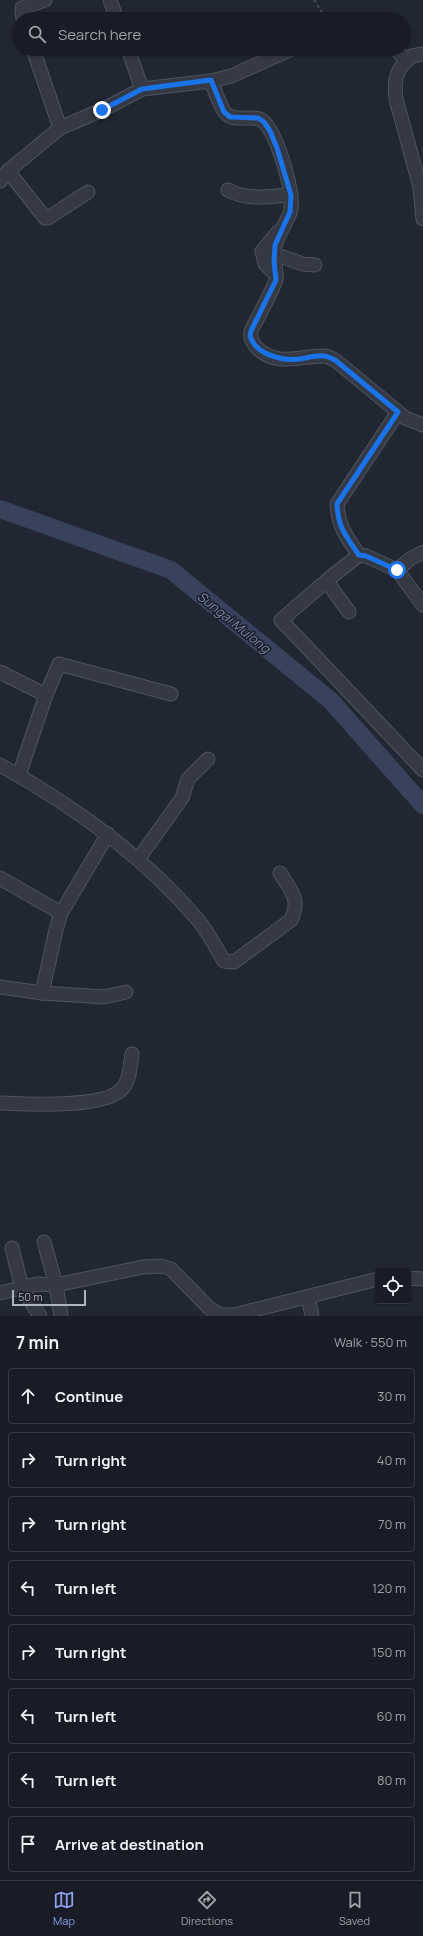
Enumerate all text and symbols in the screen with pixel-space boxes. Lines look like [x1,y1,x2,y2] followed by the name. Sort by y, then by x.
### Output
[12,12,411,56] search box
[26,23,48,45] icon: search
[58,24,141,45] text: Search here
[93,101,111,119] route end
[388,561,406,579] route start
[194,587,275,658] water label: Sungai Mulong
[375,1268,411,1304] map controls
[375,1268,411,1304] button: locate
[12,1288,86,1307] scale bar
[18,1289,43,1304] text: 50 m
[16,1331,59,1354] text: 7 min
[334,1333,407,1351] text: Walk · 550 m
[17,1385,39,1407] icon: ahead
[55,1386,123,1407] text: Continue
[377,1387,406,1405] text: 30 m
[17,1449,39,1471] icon: right
[55,1450,126,1471] text: Turn right
[377,1451,406,1469] text: 40 m
[17,1513,39,1535] icon: right
[55,1514,126,1535] text: Turn right
[378,1515,406,1533] text: 70 m
[17,1577,39,1599] icon: left
[55,1578,117,1599] text: Turn left
[372,1579,406,1597] text: 120 m
[17,1641,39,1663] icon: right
[55,1642,126,1663] text: Turn right
[372,1643,406,1661] text: 150 m
[17,1705,39,1727] icon: left
[55,1706,117,1727] text: Turn left
[376,1707,406,1725] text: 60 m
[17,1769,39,1791] icon: left
[55,1770,117,1791] text: Turn left
[377,1771,406,1789] text: 80 m
[17,1833,39,1855] icon: arrive
[55,1834,204,1855] text: Arrive at destination
[53,1889,75,1928] tab: Map
[181,1889,233,1928] tab: Directions
[339,1889,370,1928] tab: Saved

